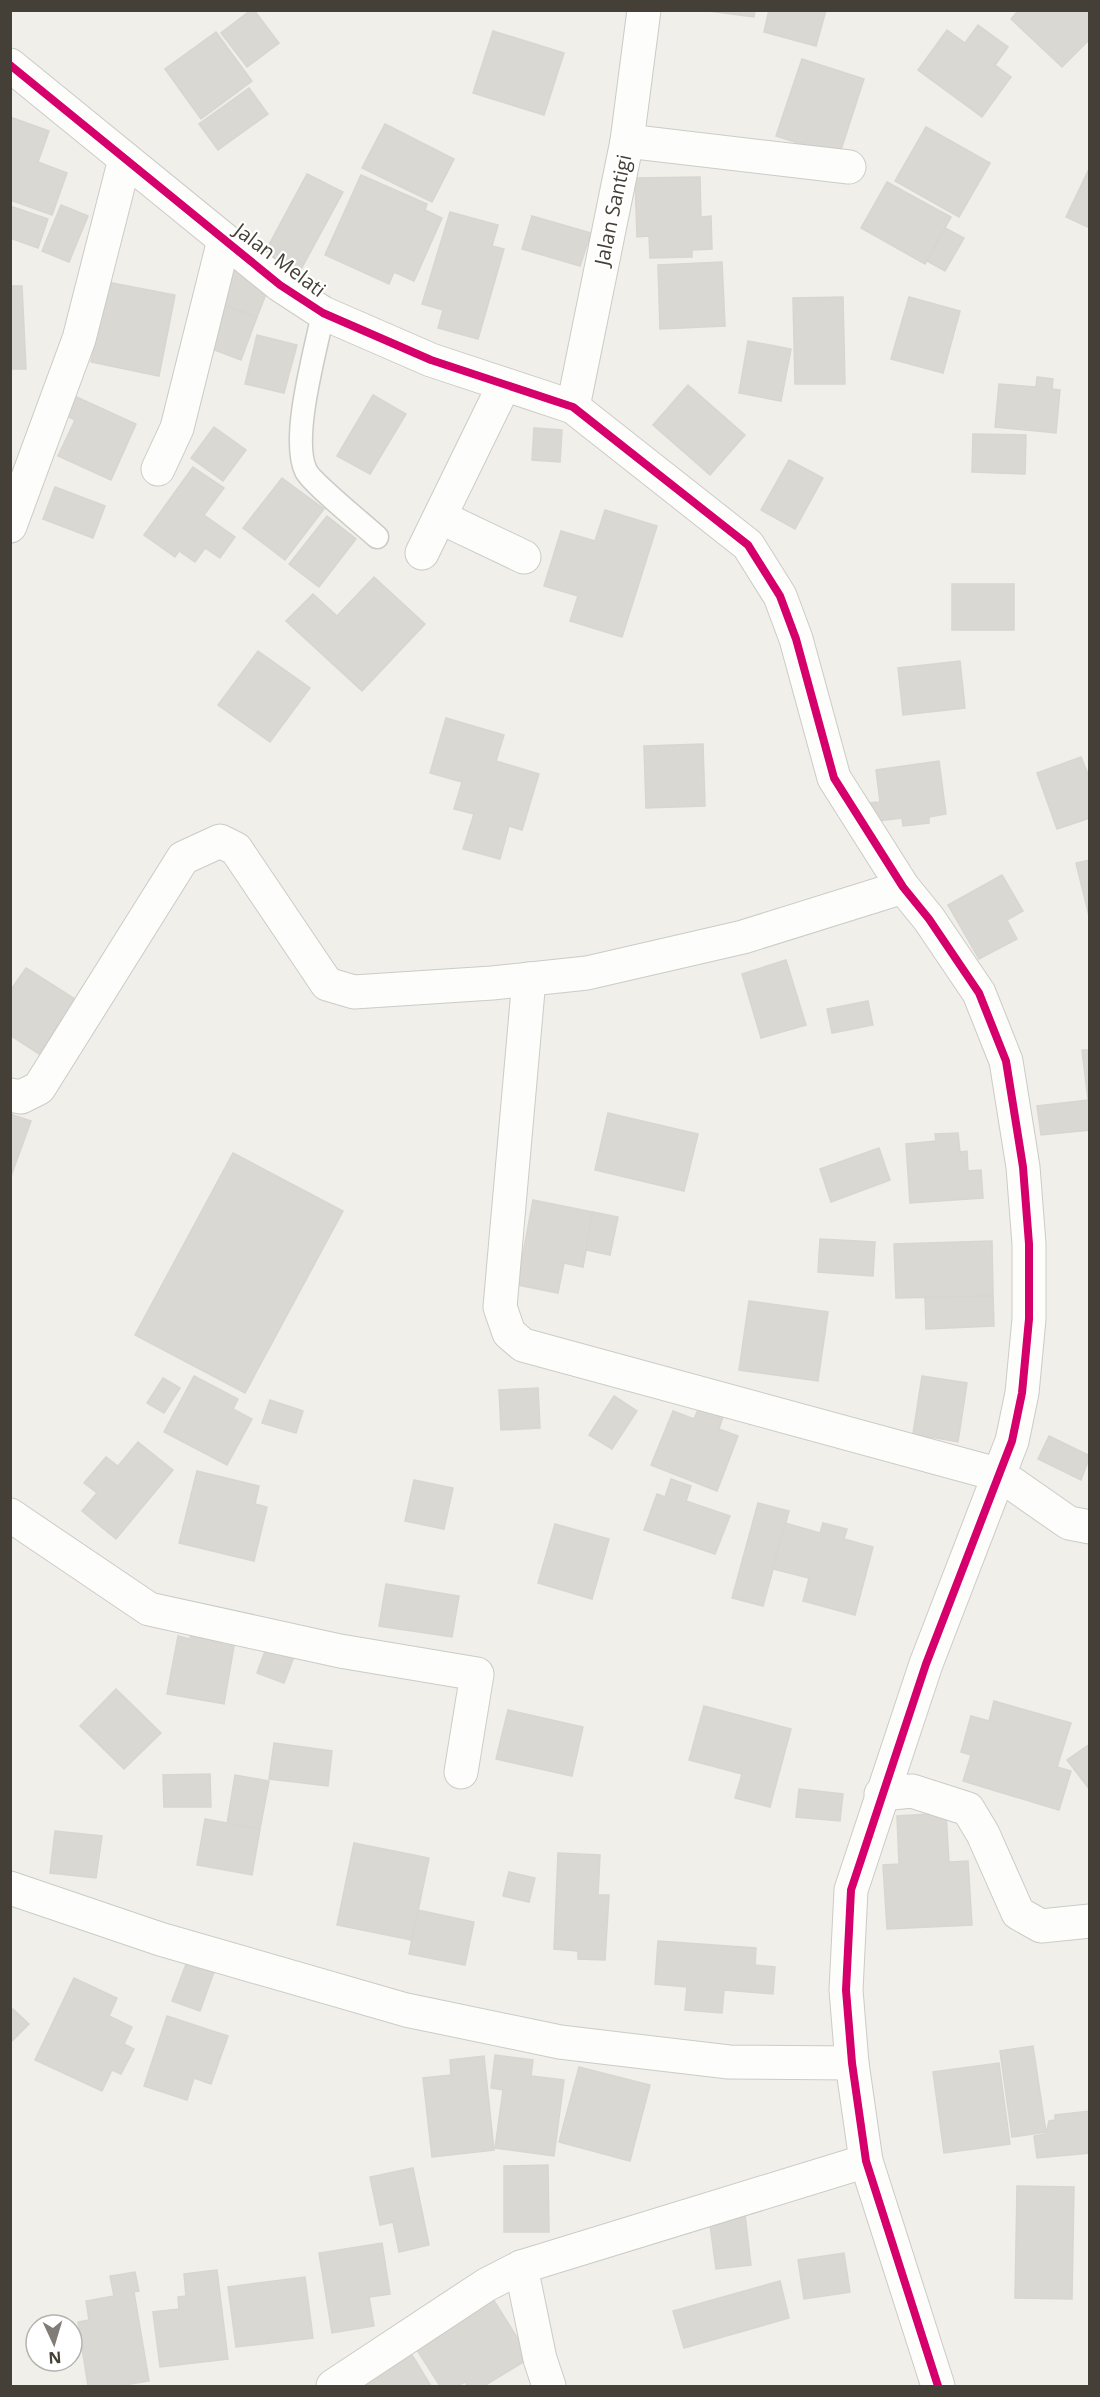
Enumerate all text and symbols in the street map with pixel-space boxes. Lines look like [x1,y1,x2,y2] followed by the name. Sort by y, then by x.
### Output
[587,152,637,270] street label: Jalan Santigi
[228,215,331,303] street label: Jalan Melati
[24,2313,84,2373] north arrow
[48,2347,62,2369] text: N

